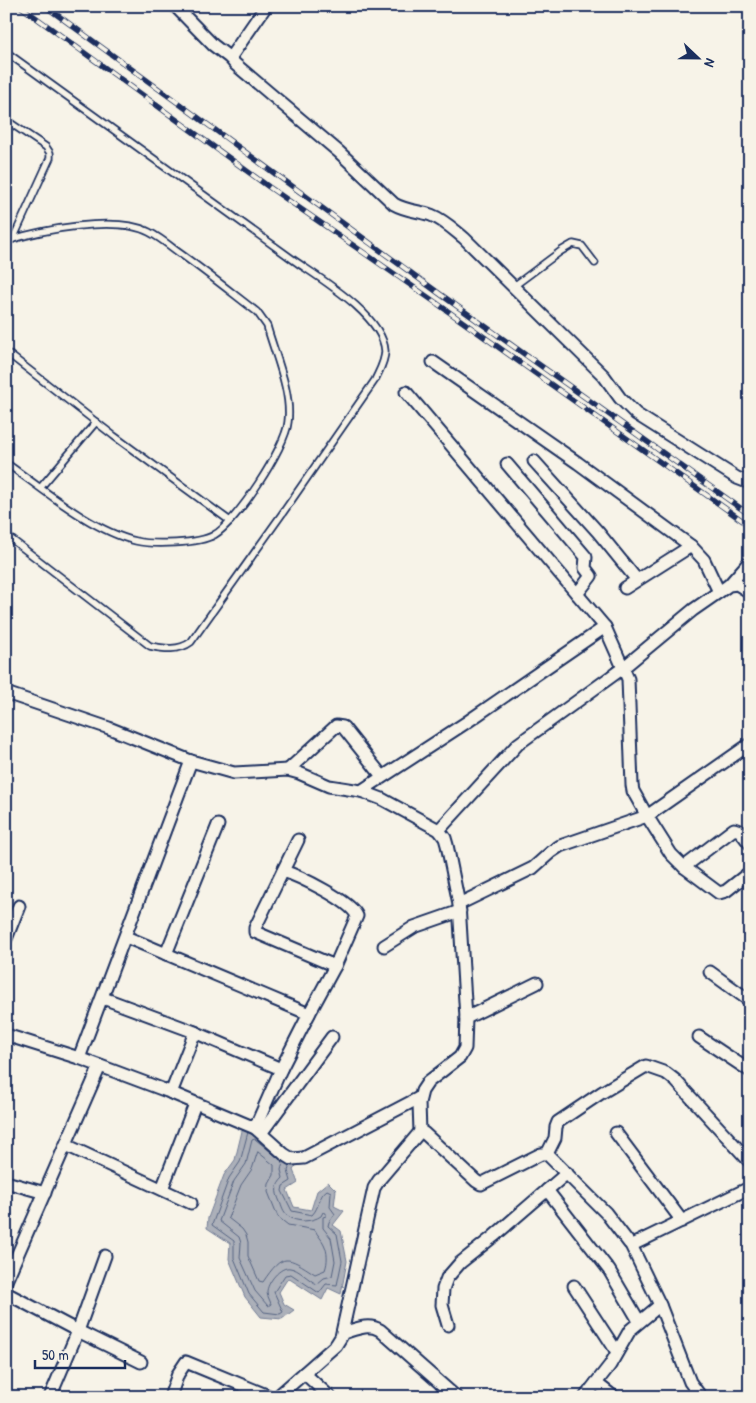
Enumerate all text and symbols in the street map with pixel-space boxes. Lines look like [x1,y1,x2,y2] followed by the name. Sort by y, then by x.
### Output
[674,32,724,82] north arrow
[700,56,721,71] text: N
[35,1338,125,1370] scale bar
[42,1344,69,1365] text: 50 m

